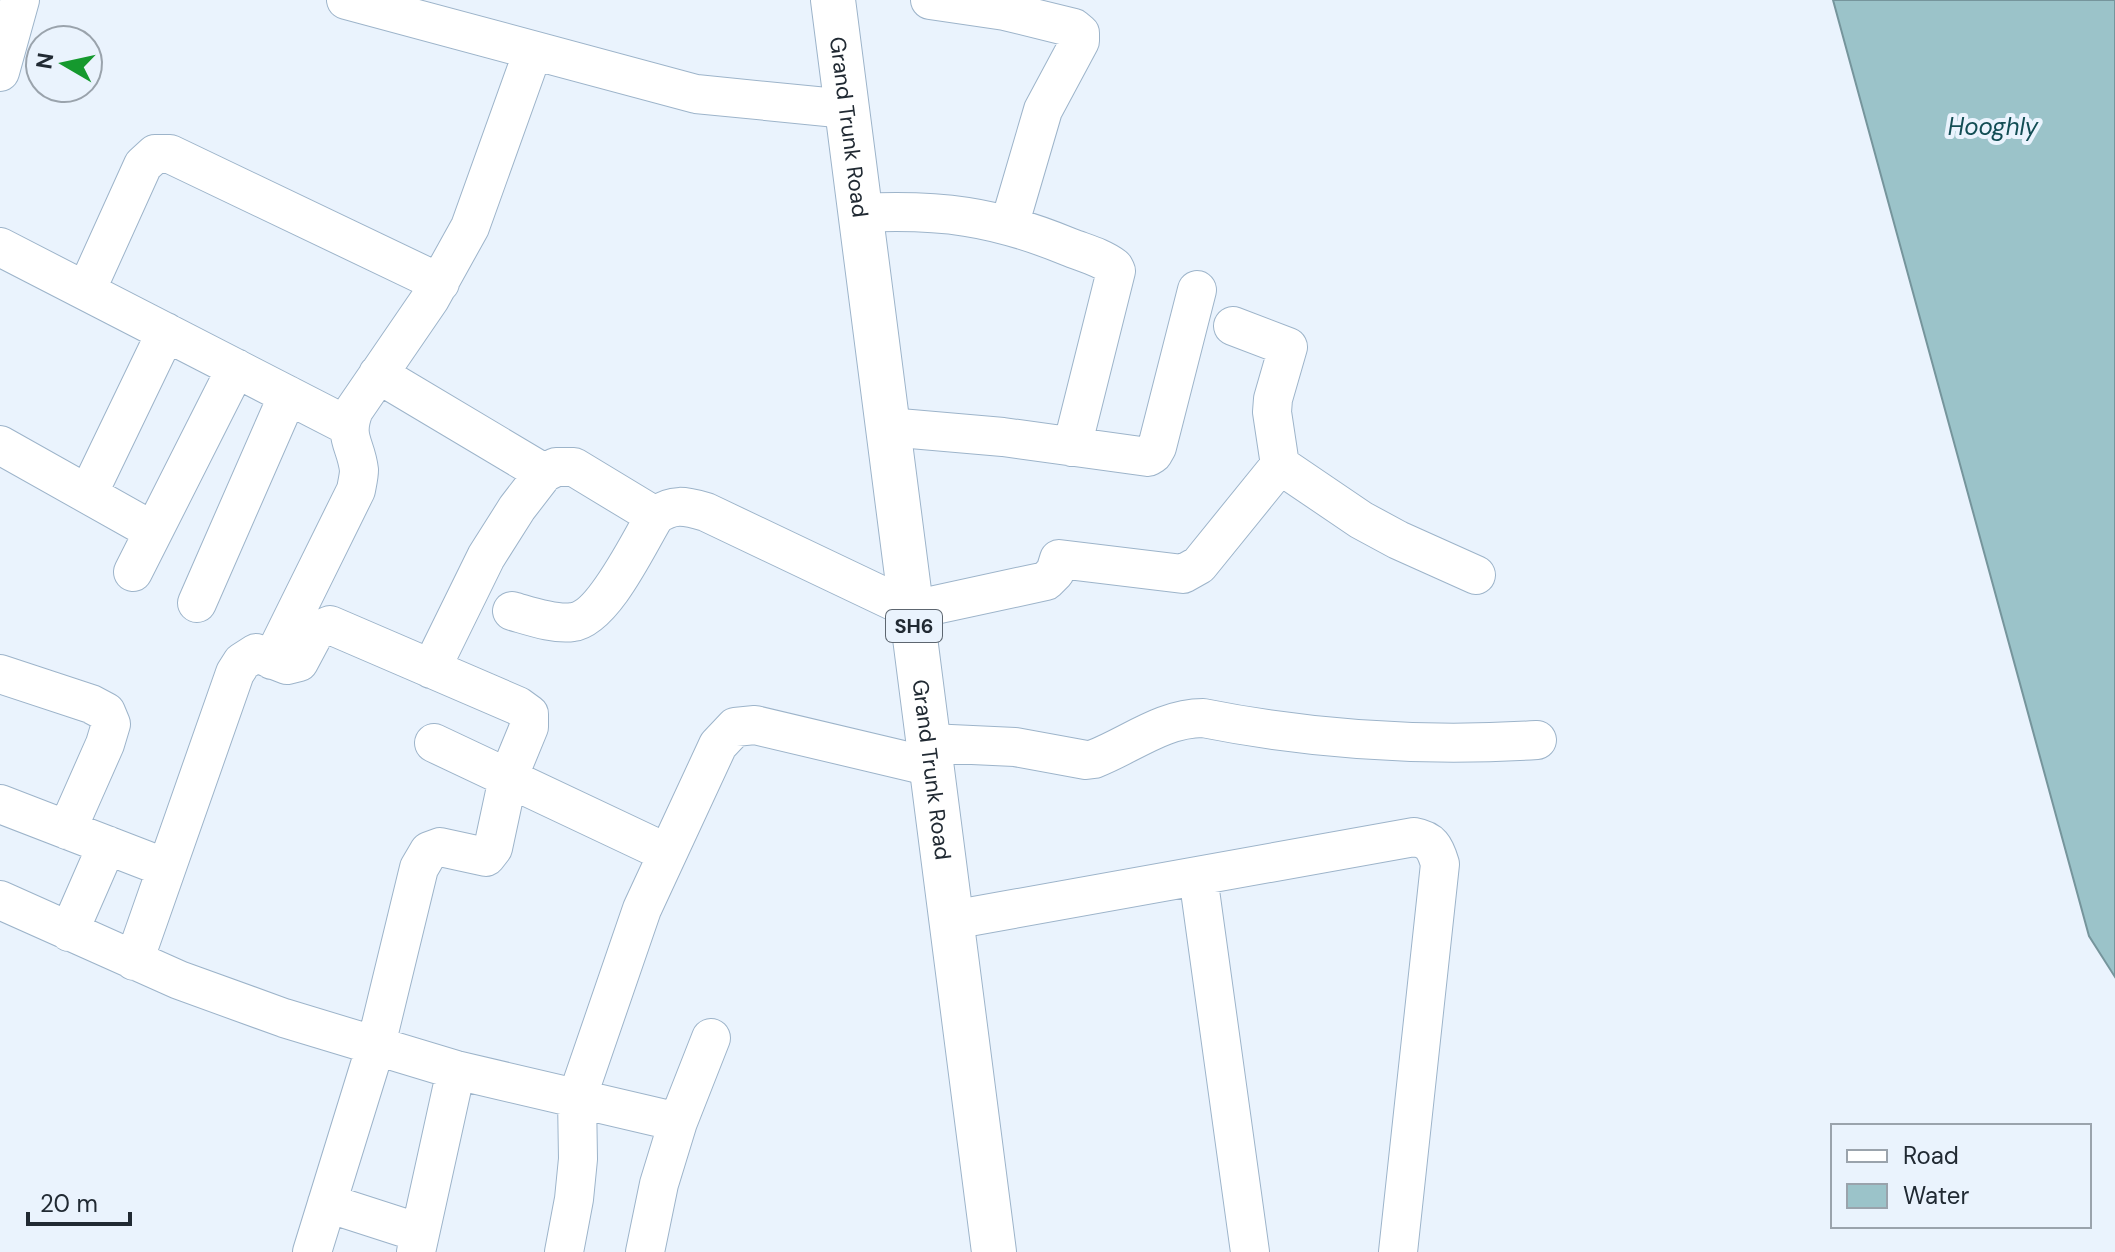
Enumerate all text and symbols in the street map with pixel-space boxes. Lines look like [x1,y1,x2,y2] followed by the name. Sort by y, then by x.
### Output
[24,24,104,104] north arrow
[823,35,875,219] street label: Grand Trunk Road
[29,51,60,71] text: N
[1948,111,2039,142] water label: Hooghly
[886,610,942,642] road number: SH6
[906,678,958,862] street label: Grand Trunk Road
[1831,1124,2091,1228] legend
[1903,1140,1959,1171] text: Road
[28,1176,130,1226] scale bar
[1903,1180,1969,1211] text: Water
[40,1188,98,1219] text: 20 m

